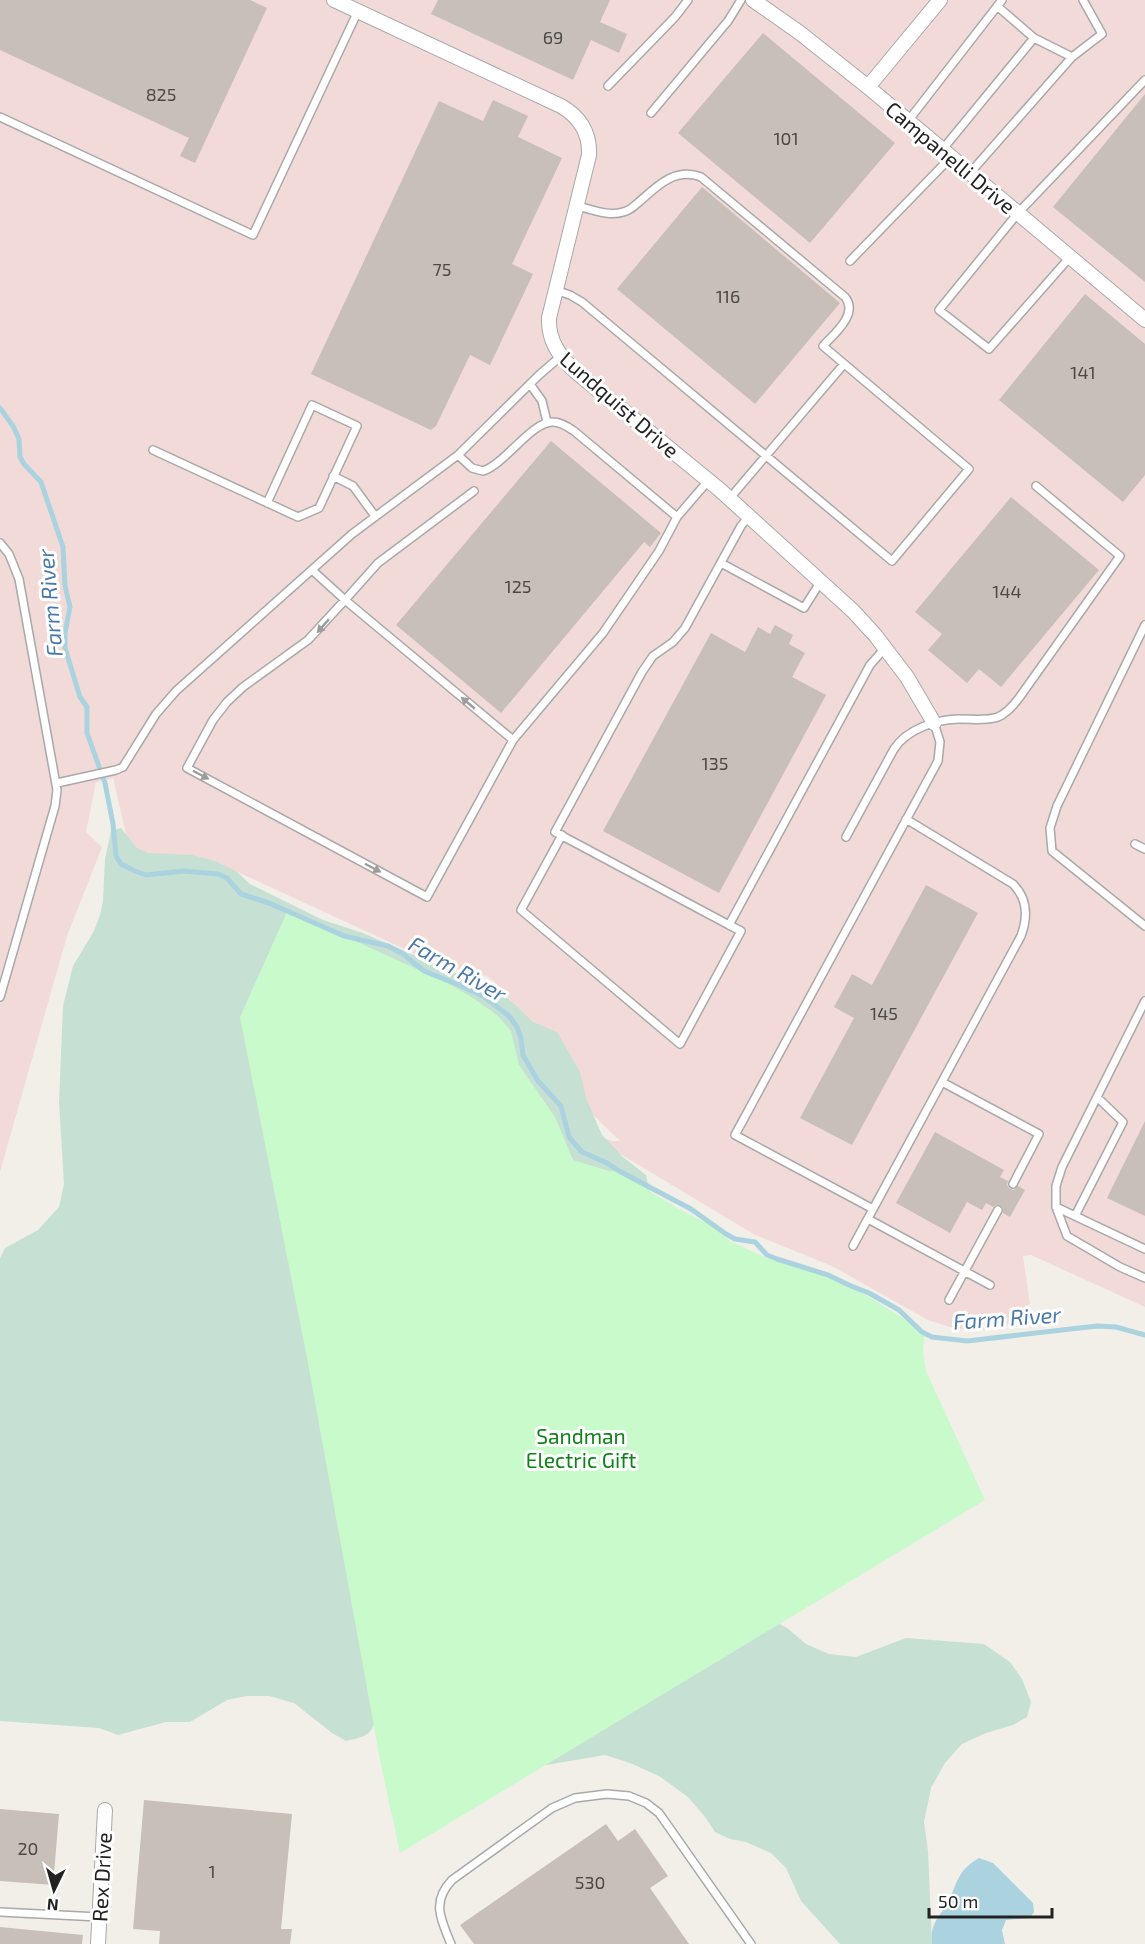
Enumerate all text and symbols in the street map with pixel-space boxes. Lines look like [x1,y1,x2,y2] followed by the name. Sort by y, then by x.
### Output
[543,26,563,48] house number: 69
[146,83,176,105] house number: 825
[881,96,1021,218] street label: Campanelli Drive
[773,127,799,149] house number: 101
[433,258,451,280] house number: 75
[716,285,740,307] house number: 116
[555,346,685,462] street label: Lundquist Drive
[1070,361,1096,383] house number: 141
[31,547,67,658] water label: Farm River
[505,575,531,597] house number: 125
[992,580,1022,602] house number: 144
[317,618,330,633] one-way arrow
[461,697,476,710] one-way arrow
[702,752,728,774] house number: 135
[193,770,210,780] one-way arrow
[365,863,382,873] one-way arrow
[405,930,512,1007] water label: Farm River
[870,1002,898,1024] house number: 145
[952,1300,1063,1334] water label: Farm River
[526,1423,636,1472] park label: Sandman Electric Gift
[86,1832,116,1922] street label: Rex Drive
[18,1837,38,1859] house number: 20
[24,1860,84,1920] north arrow
[208,1860,216,1882] house number: 1
[575,1871,605,1893] house number: 530
[929,1881,1052,1919] scale bar
[938,1890,978,1912] text: 50 m
[46,1895,59,1915] text: N

